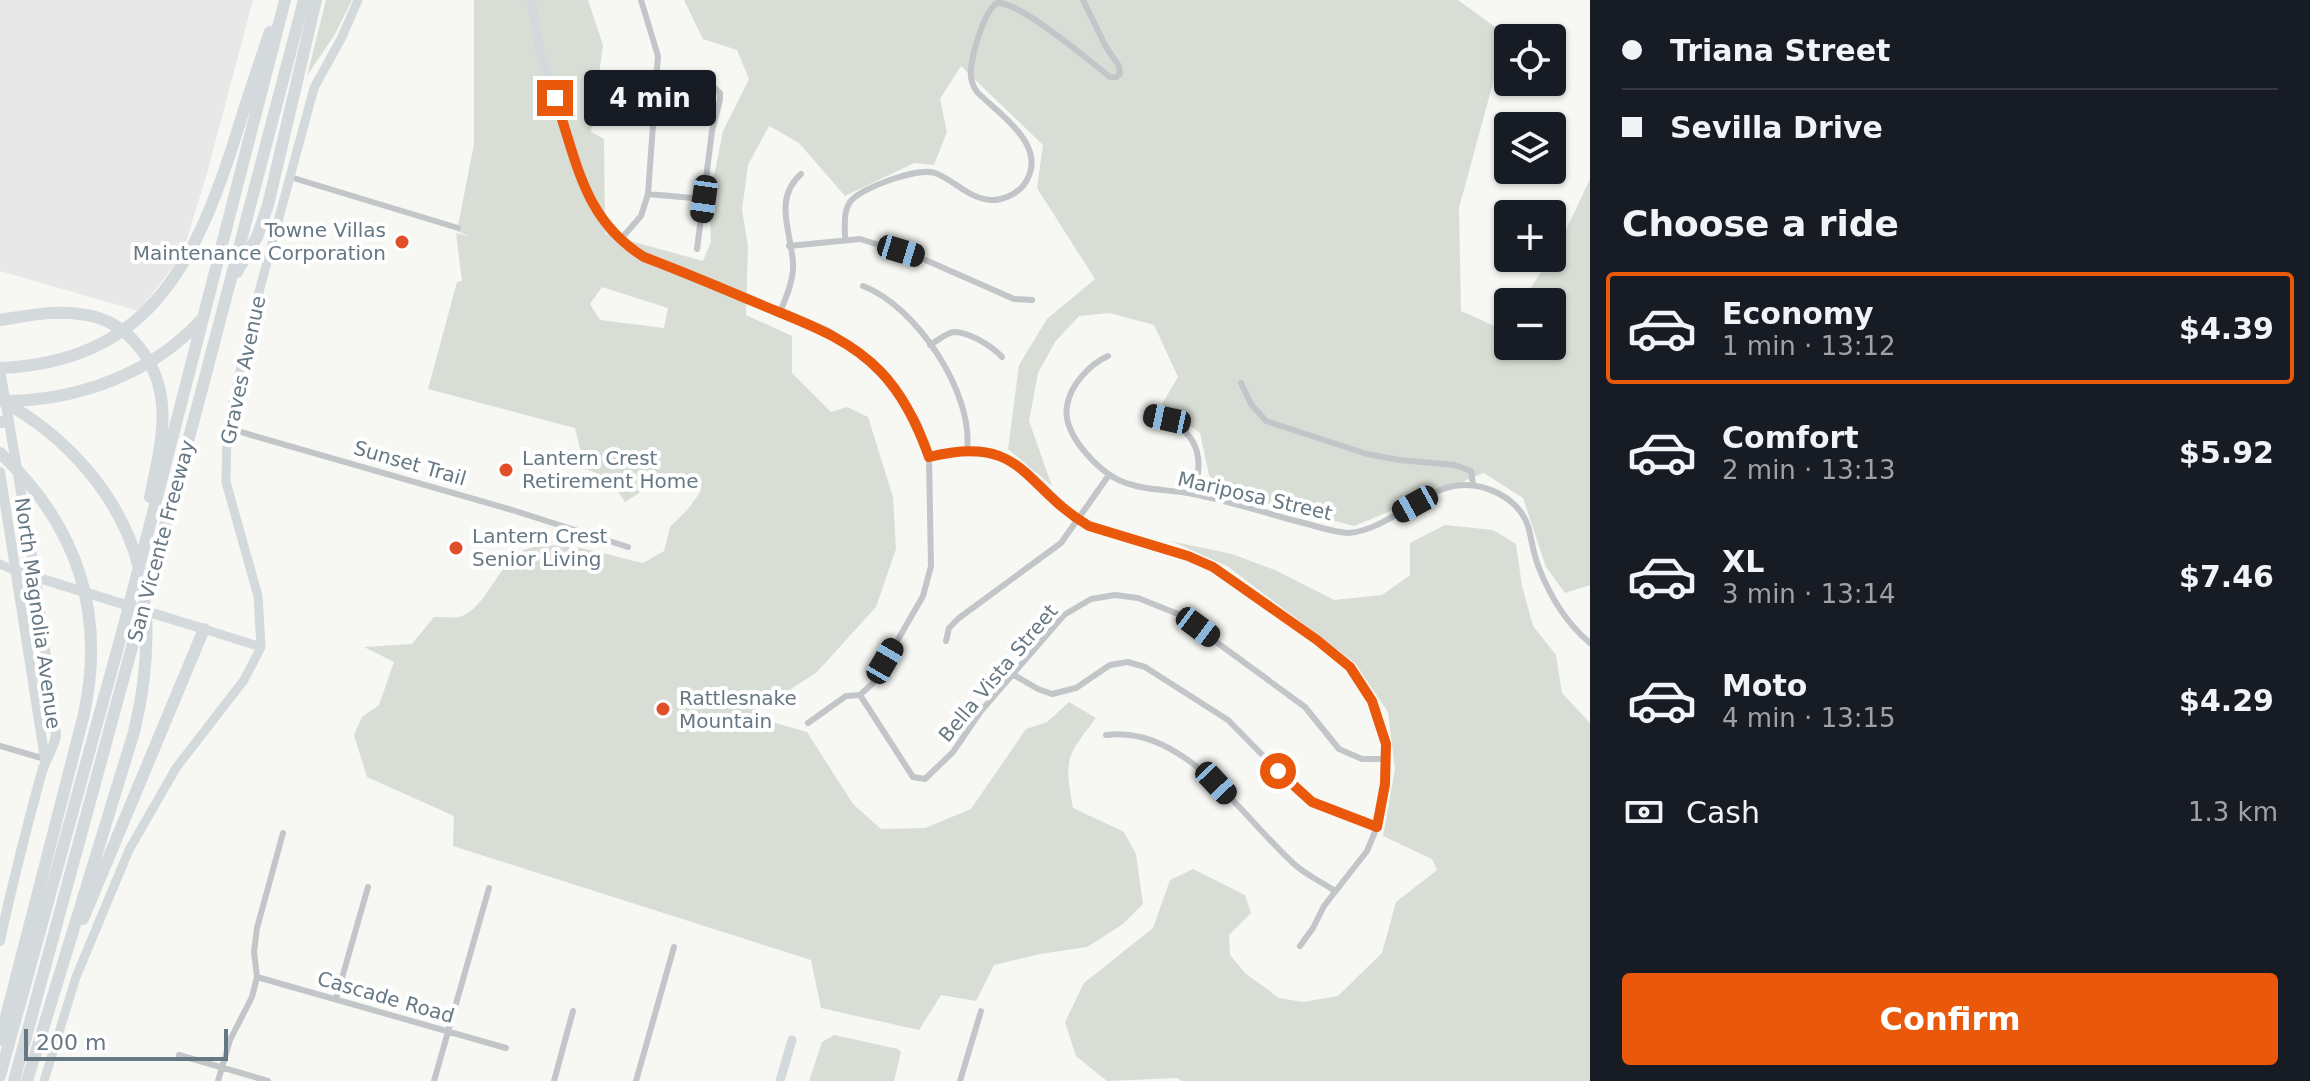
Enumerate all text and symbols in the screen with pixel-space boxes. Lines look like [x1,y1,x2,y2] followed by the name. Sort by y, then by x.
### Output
[1494,24,1566,360] map controls
[1494,24,1566,96] button: locate
[1670,33,1890,68] text: Triana Street
[583,70,715,126] callout: 4 min
[537,80,573,116] route end
[609,83,691,113] text: 4 min
[1670,110,1883,145] text: Sevilla Drive
[1494,112,1566,184] button: layers
[689,174,719,224] car
[1494,200,1566,272] button: +
[1622,203,1899,244] text: Choose a ride
[133,218,386,265] place label: Towne Villas Maintenance Corporation
[393,233,411,251] marker: Towne Villas Maintenance Corporation
[875,233,927,269] car
[1494,288,1566,360] button: −
[1626,292,1698,364] icon: car
[216,294,270,446] street label: Graves Avenue
[1722,296,1874,331] text: Economy
[2179,311,2274,346] text: $4.39
[1722,331,1896,361] text: 1 min · 13:12
[1141,402,1193,436] car
[1626,416,1698,488] icon: car
[1722,420,1859,455] text: Comfort
[351,435,469,491] street label: Sunset Trail
[2179,435,2274,470] text: $5.92
[122,437,200,645] street label: San Vicente Freeway
[522,446,699,493] place label: Lantern Crest Retirement Home
[1722,455,1896,485] text: 2 min · 13:13
[497,461,515,479] marker: Lantern Crest Retirement Home
[1175,467,1335,526] street label: Mariposa Street
[1388,482,1442,526] car
[10,496,66,730] street label: North Magnolia Avenue
[472,524,608,571] place label: Lantern Crest Senior Living
[447,539,465,557] marker: Lantern Crest Senior Living
[1626,540,1698,612] icon: car
[1722,544,1764,579] text: XL
[2179,559,2274,594] text: $7.46
[1722,579,1896,609] text: 3 min · 13:14
[933,599,1063,747] street label: Bella Vista Street
[1172,603,1224,651] car
[863,634,907,688] car
[1626,664,1698,736] icon: car
[1722,668,1807,703] text: Moto
[2179,683,2274,718] text: $4.29
[679,686,797,733] place label: Rattlesnake Mountain
[654,700,672,718] marker: Rattlesnake Mountain
[1722,703,1896,733] text: 4 min · 13:15
[1260,753,1296,789] route start
[1191,757,1241,809] car
[1622,790,1666,834] icon: cash
[1686,795,1760,830] text: Cash
[2188,797,2278,827] text: 1.3 km
[315,966,457,1028] street label: Cascade Road
[1622,973,2278,1065] button: Confirm
[24,1025,228,1061] scale bar
[36,1030,106,1055] text: 200 m

